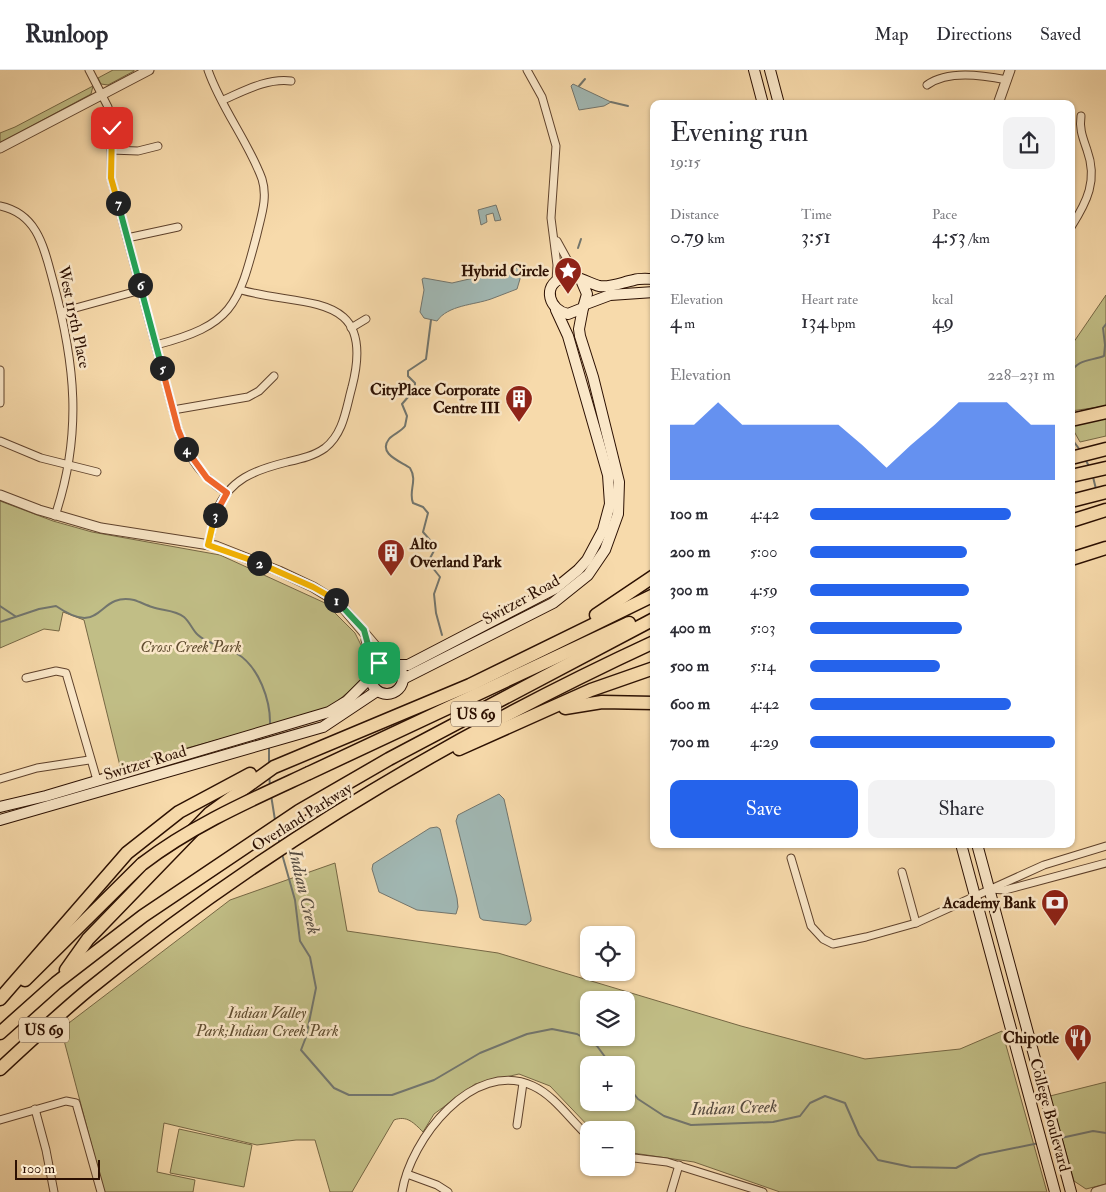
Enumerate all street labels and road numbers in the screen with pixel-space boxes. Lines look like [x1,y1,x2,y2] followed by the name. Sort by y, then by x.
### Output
[53,263,95,370] street label: West 115th Place
[479,571,563,629] street label: Switzer Road
[451,702,501,726] road number: US 69
[101,741,189,785] street label: Switzer Road
[248,778,357,856] street label: Overland Parkway
[19,1018,69,1042] road number: US 69
[1025,1056,1075,1174] street label: College Boulevard

